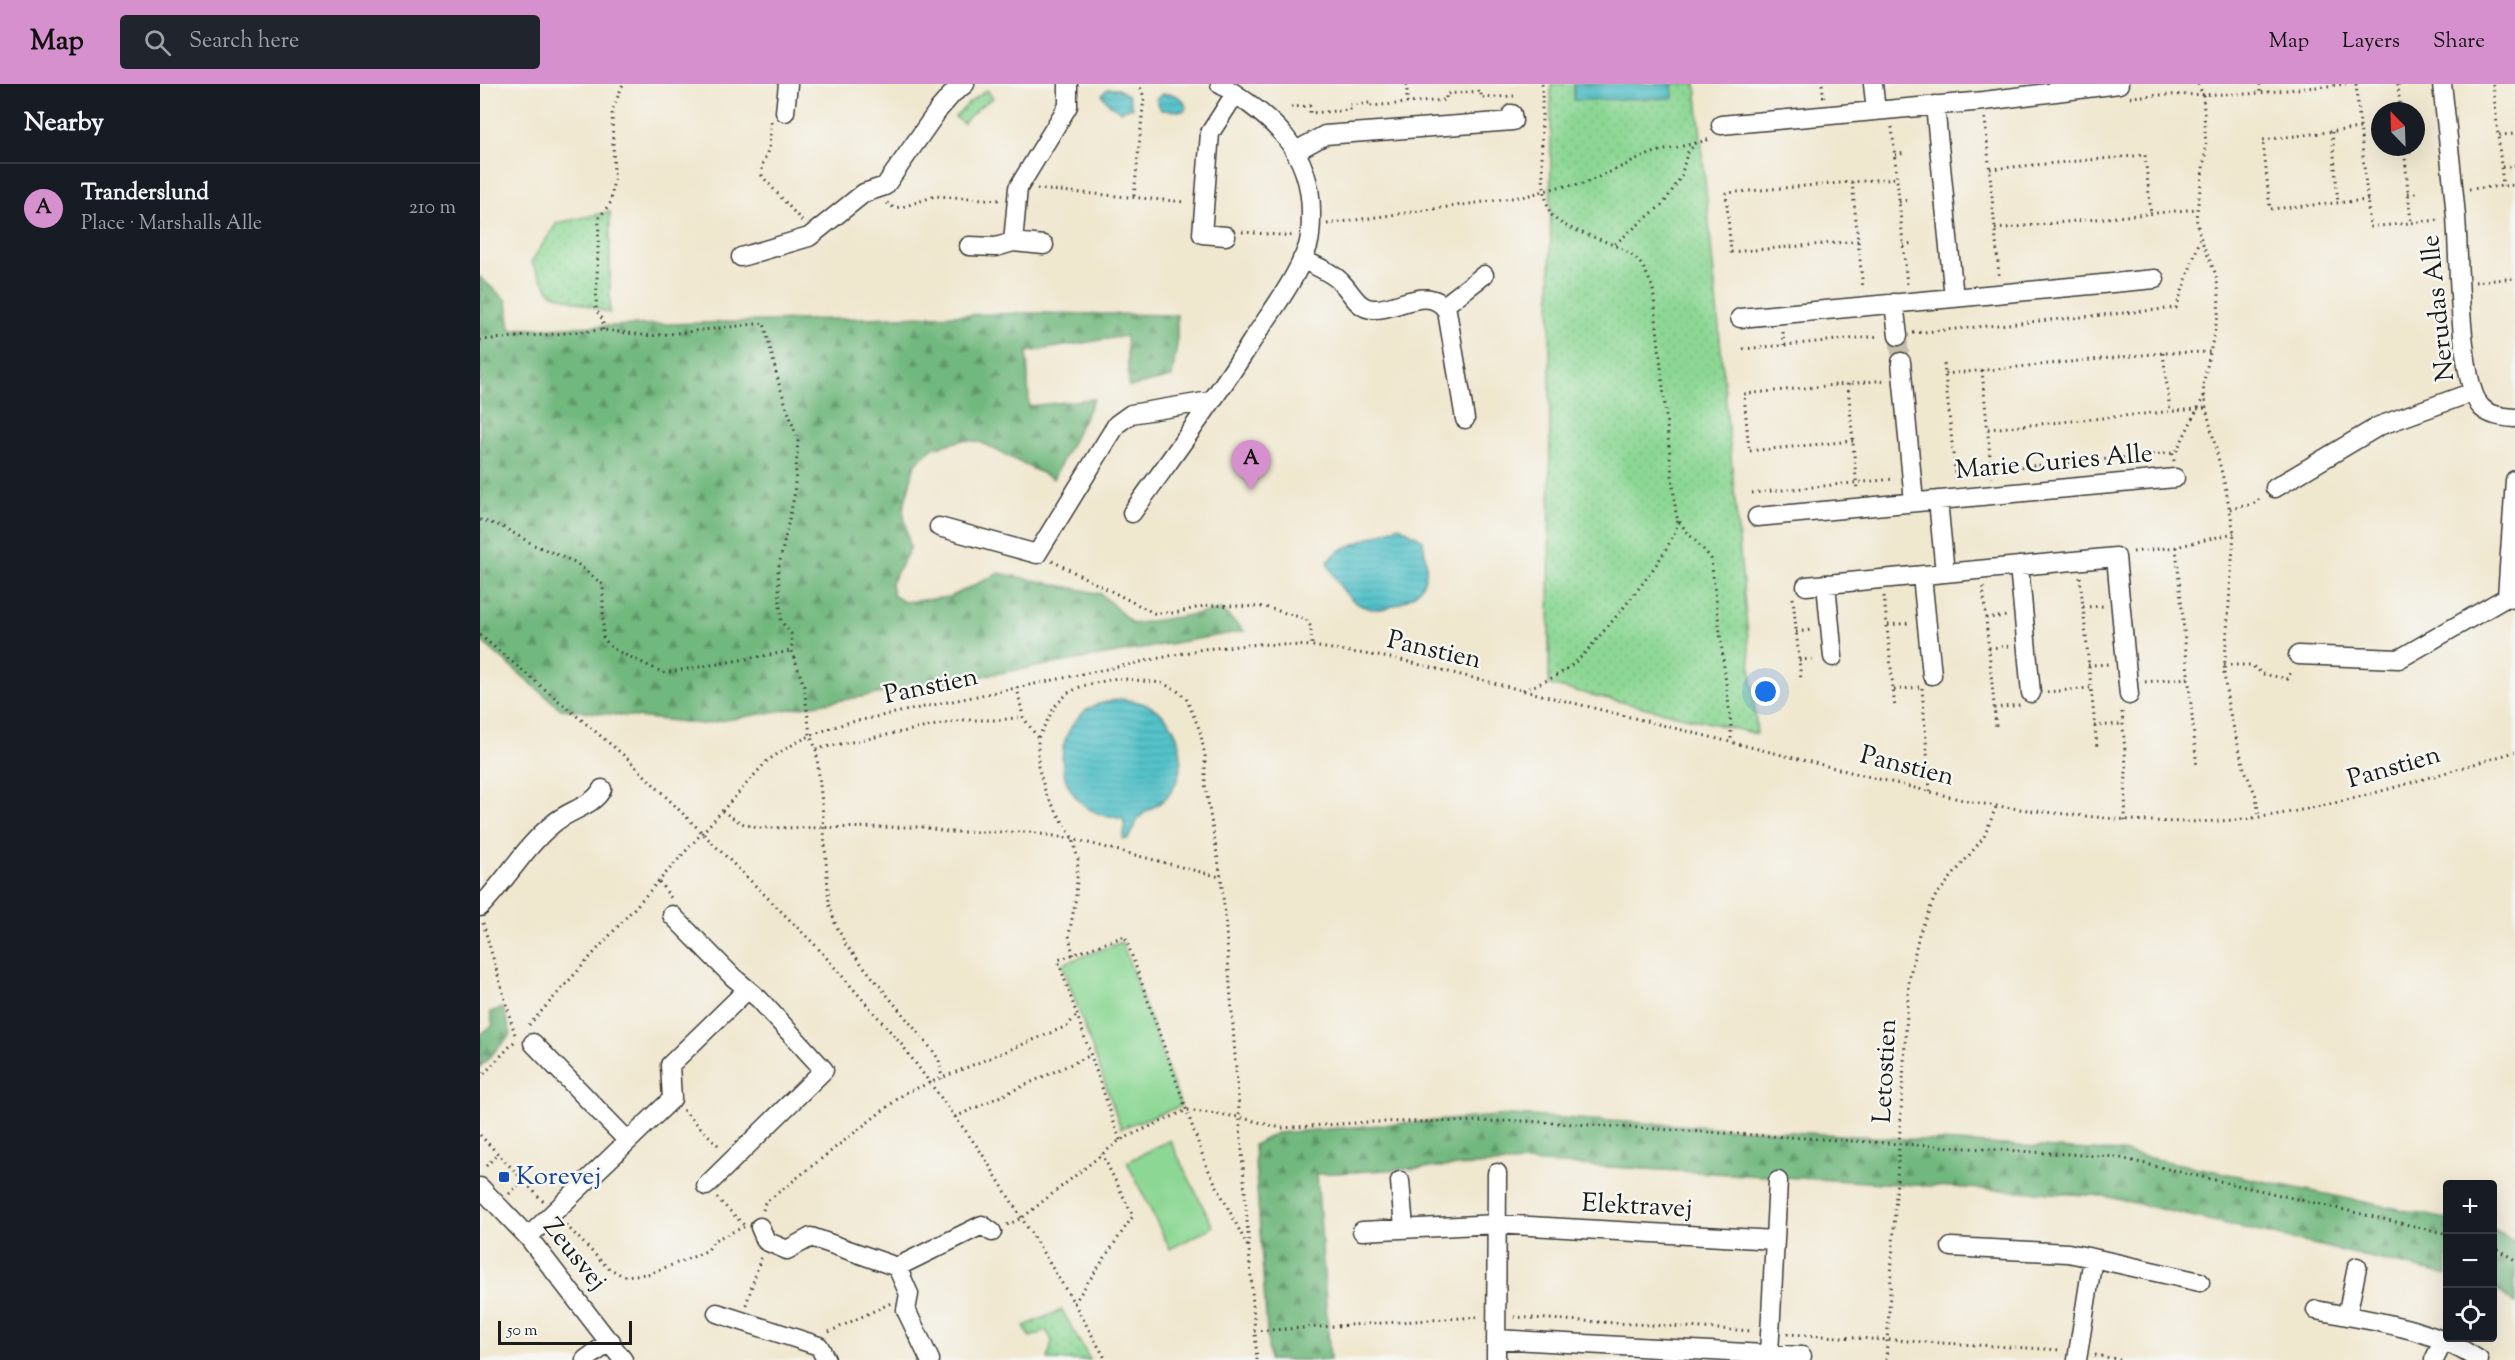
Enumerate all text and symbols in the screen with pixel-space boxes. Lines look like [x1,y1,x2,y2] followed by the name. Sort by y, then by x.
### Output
[120,15,540,69] search box
[30,22,84,62] text: Map
[141,26,174,59] icon: search
[189,26,299,58] text: Search here
[2269,27,2309,57] text: Map
[2342,27,2400,57] text: Layers
[2433,27,2485,57] text: Share
[2371,102,2425,156] north arrow
[24,105,104,142] text: Nearby
[81,178,209,210] text: Tranderslund
[35,194,52,223] text: A
[409,194,456,223] text: 210 m
[81,210,262,239] text: Place · Marshalls Alle
[2413,233,2465,383] street label: Nerudas Alle
[1954,436,2154,490] street label: Marie Curies Alle
[1232,440,1270,490] pin: A
[1383,622,1485,680] street label: Panstien
[880,659,982,715] street label: Panstien
[1751,677,1780,706] your location
[1856,737,1958,797] street label: Panstien
[2343,737,2445,799] street label: Panstien
[1865,1018,1907,1124] street label: Letostien
[516,1159,601,1196] place label: Korevej
[497,1170,511,1184] marker: Korevej
[2443,1180,2497,1342] map controls
[2443,1180,2497,1234] button: +
[1581,1186,1693,1228] street label: Elektravej
[533,1211,615,1299] street label: Zeusvej
[2443,1234,2497,1288] button: −
[2443,1288,2497,1342] button: locate
[498,1318,632,1346] scale bar
[507,1320,538,1343] text: 50 m

